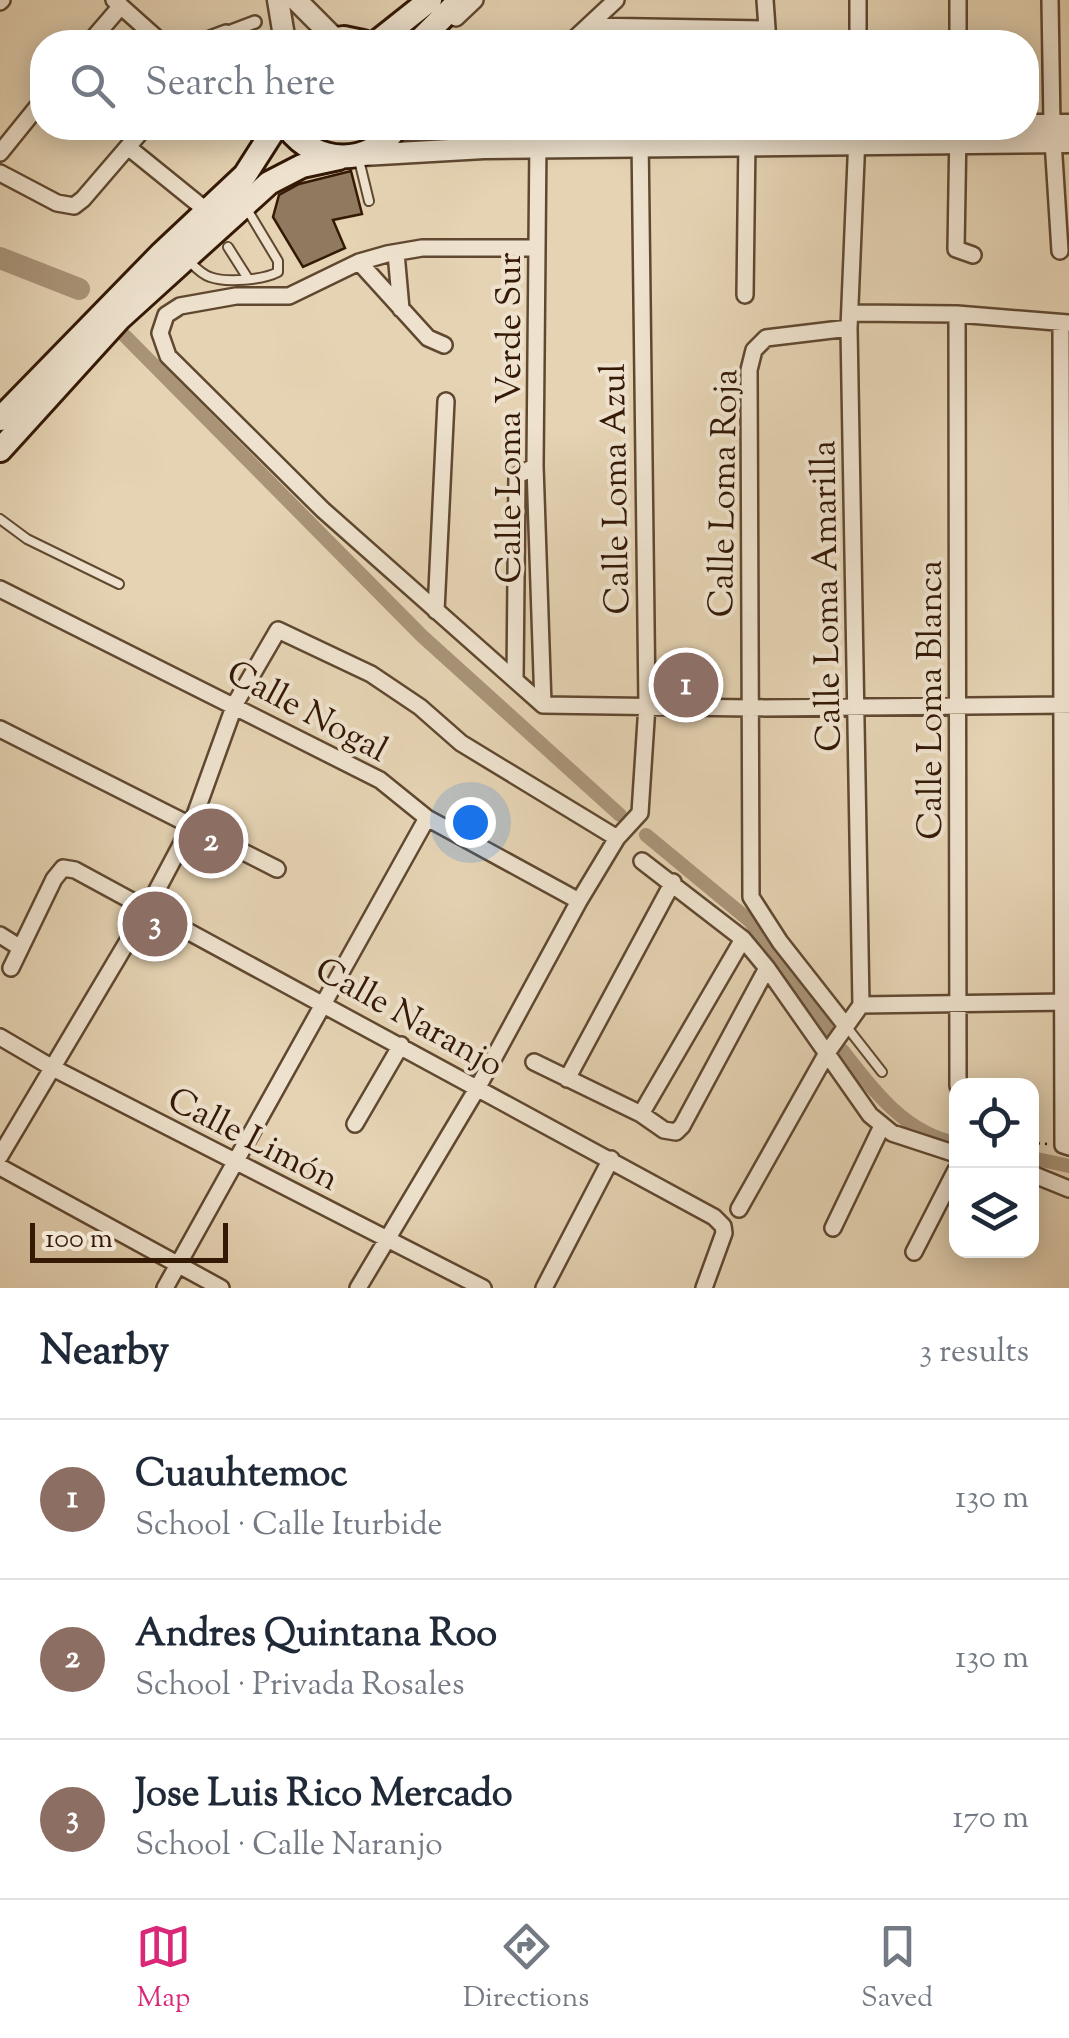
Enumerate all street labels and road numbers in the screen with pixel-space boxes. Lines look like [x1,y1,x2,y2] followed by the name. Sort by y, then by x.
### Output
[486,252,537,584] street label: Calle Loma Verde Sur
[590,363,645,615] street label: Calle Loma Azul
[698,368,753,618] street label: Calle Loma Roja
[800,440,857,752] street label: Calle Loma Amarilla
[907,560,958,840] street label: Calle Loma Blanca
[217,649,396,777] street label: Calle Nogal
[305,946,512,1092] street label: Calle Naranjo
[158,1076,347,1206] street label: Calle Limón

